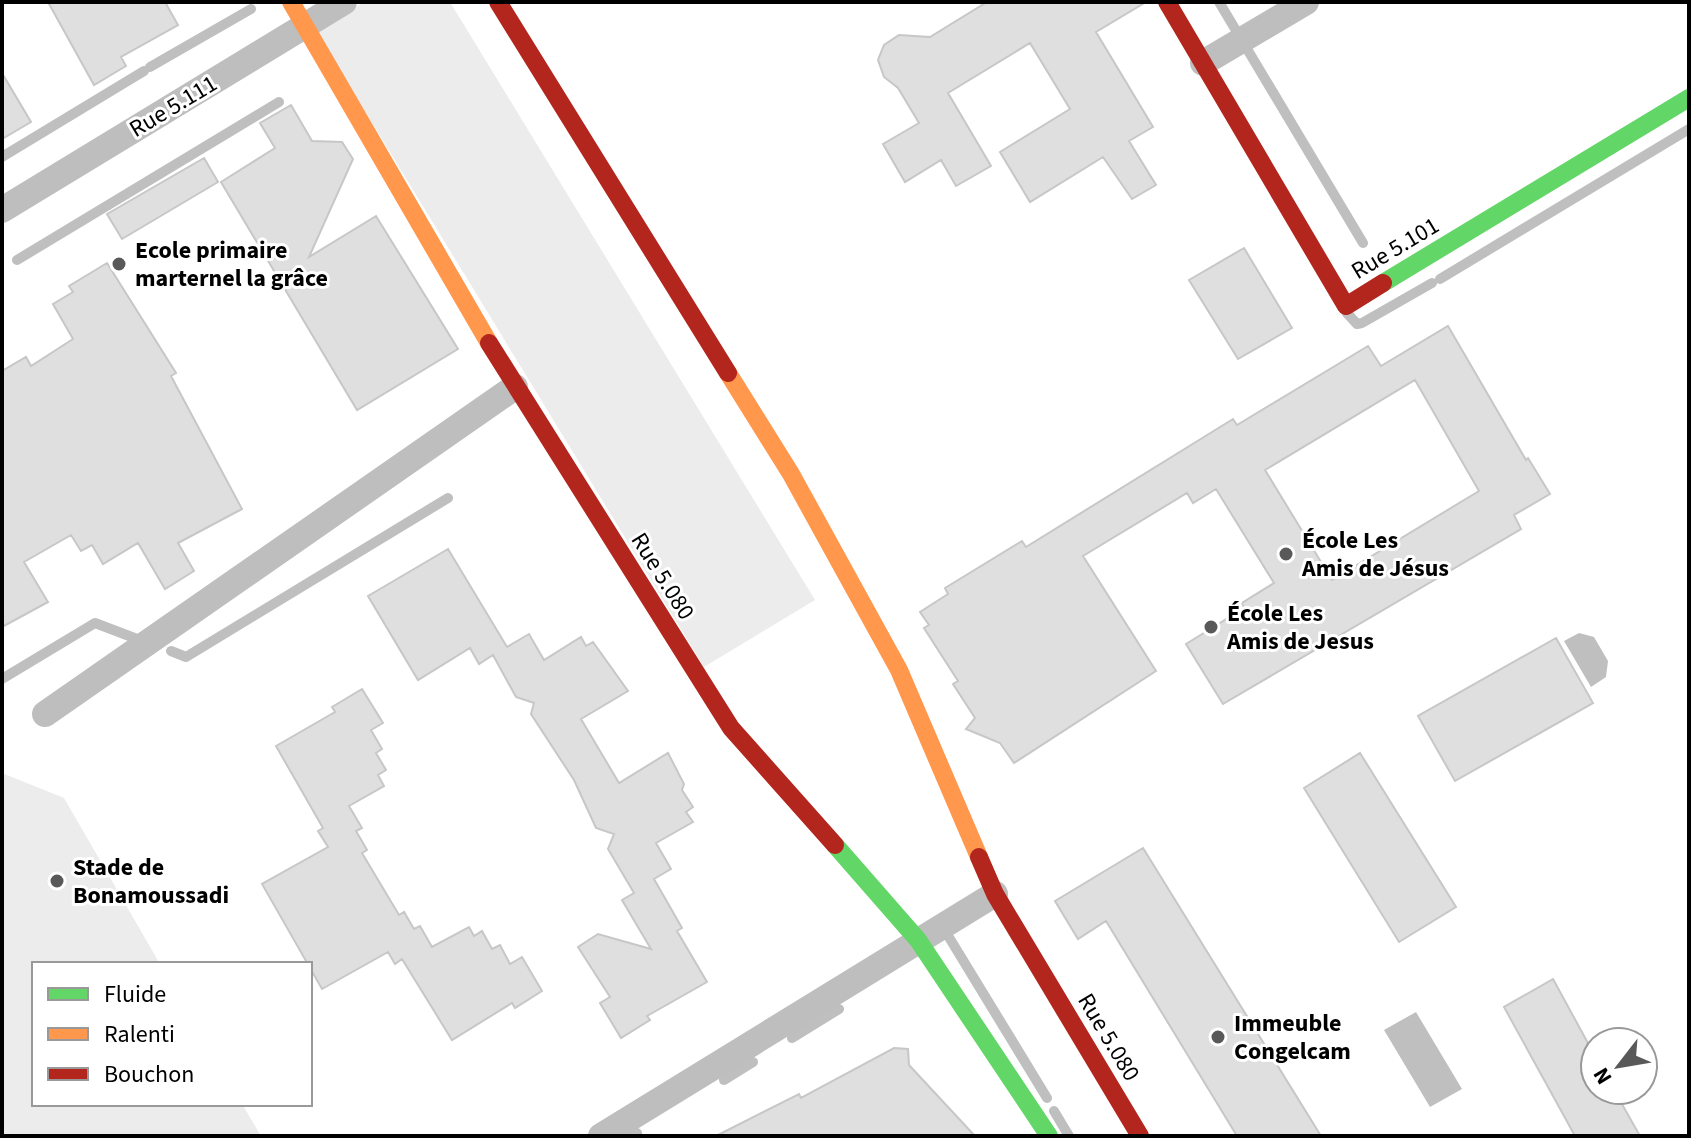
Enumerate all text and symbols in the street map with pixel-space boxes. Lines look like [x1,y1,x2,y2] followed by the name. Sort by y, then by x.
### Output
[123,66,224,146] street label: Rue 5.111
[1345,208,1446,288] street label: Rue 5.101
[135,233,328,296] place label: Ecole primaire marternel la grâce
[110,255,128,273] marker: Ecole primaire marternel la grâce
[1301,523,1449,586] place label: École Les Amis de Jésus
[622,526,703,627] street label: Rue 5.080
[1277,545,1295,563] marker: École Les Amis de Jésus
[1226,596,1374,659] place label: École Les Amis de Jesus
[1202,618,1220,636] marker: École Les Amis de Jesus
[73,850,229,913] place label: Stade de Bonamoussadi
[48,872,66,890] marker: Stade de Bonamoussadi
[32,962,312,1106] legend
[104,977,166,1012] text: Fluide
[1069,987,1149,1088] street label: Rue 5.080
[1234,1006,1351,1069] place label: Immeuble Congelcam
[104,1017,175,1052] text: Ralenti
[1579,1026,1659,1106] north arrow
[1209,1028,1227,1046] marker: Immeuble Congelcam
[104,1057,194,1092] text: Bouchon
[1585,1061,1620,1090] text: N

